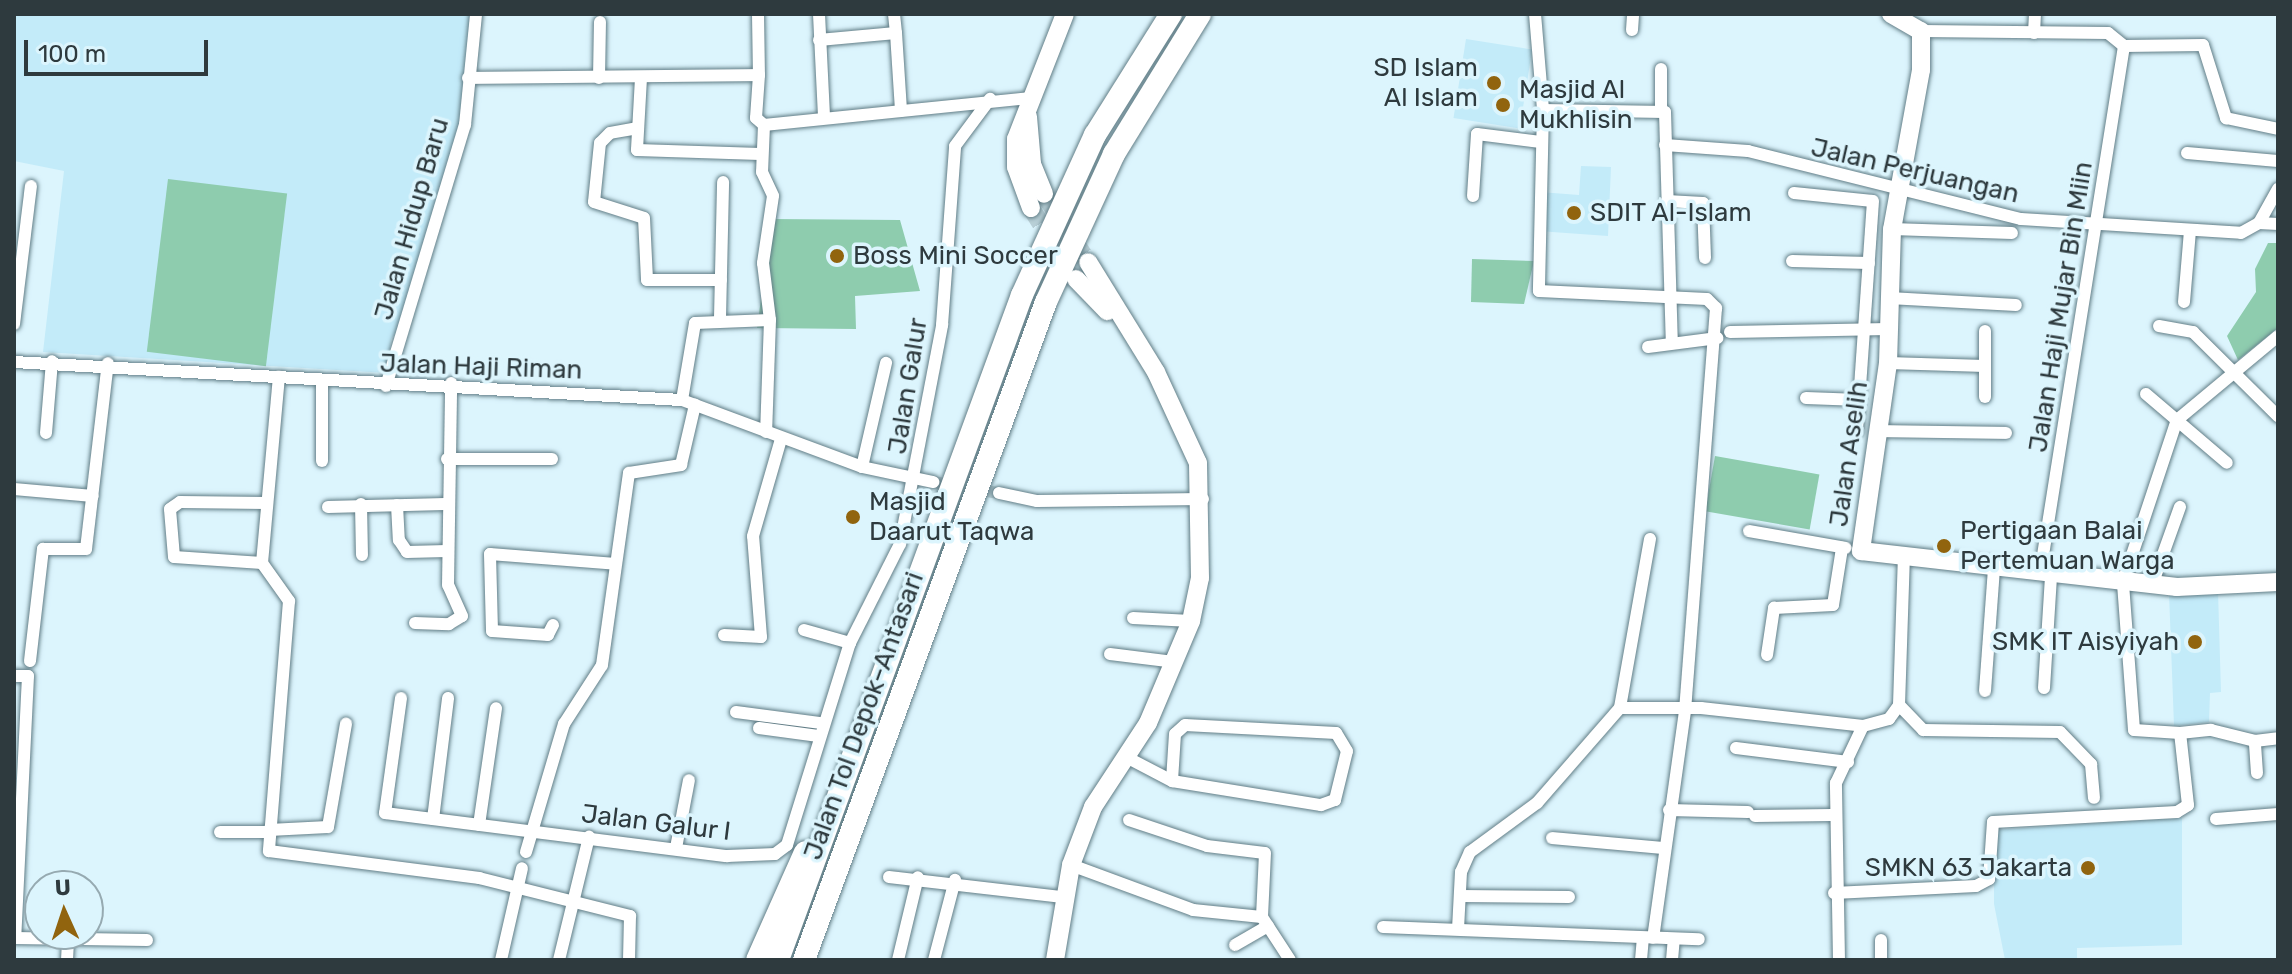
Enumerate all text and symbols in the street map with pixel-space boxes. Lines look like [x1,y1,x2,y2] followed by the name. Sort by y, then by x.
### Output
[28,24,212,74] scale bar
[38,40,106,68] text: 100 m
[1373,52,1478,114] place label: SD Islam Al Islam
[1485,74,1503,92] marker: SD Islam Al Islam
[1519,74,1632,136] place label: Masjid Al Mukhlisin
[1494,96,1512,114] marker: Masjid Al Mukhlisin
[368,114,456,324] street label: Jalan Hidup Baru
[1808,132,2022,210] street label: Jalan Perjuangan
[2023,159,2099,455] street label: Jalan Haji Mujar Bin Miin
[1590,197,1753,229] place label: SDIT Al-Islam
[1565,204,1583,222] marker: SDIT Al-Islam
[853,240,1058,272] place label: Boss Mini Soccer
[828,247,846,265] marker: Boss Mini Soccer
[882,316,934,456] street label: Jalan Galur
[379,348,583,386] street label: Jalan Haji Riman
[1823,379,1875,529] street label: Jalan Aselih
[869,486,1035,548] place label: Masjid Daarut Taqwa
[844,508,862,526] marker: Masjid Daarut Taqwa
[1960,515,2175,576] place label: Pertigaan Balai Pertemuan Warga
[1935,537,1953,555] marker: Pertigaan Balai Pertemuan Warga
[797,568,931,864] street label: Jalan Tol Depok–Antasari
[1990,626,2179,658] place label: SMK IT Aisyiyah
[2186,633,2204,651] marker: SMK IT Aisyiyah
[579,798,733,848] street label: Jalan Galur I
[1865,852,2072,884] place label: SMKN 63 Jakarta
[2079,859,2097,877] marker: SMKN 63 Jakarta
[24,870,104,950] north arrow
[54,874,71,901] text: U

